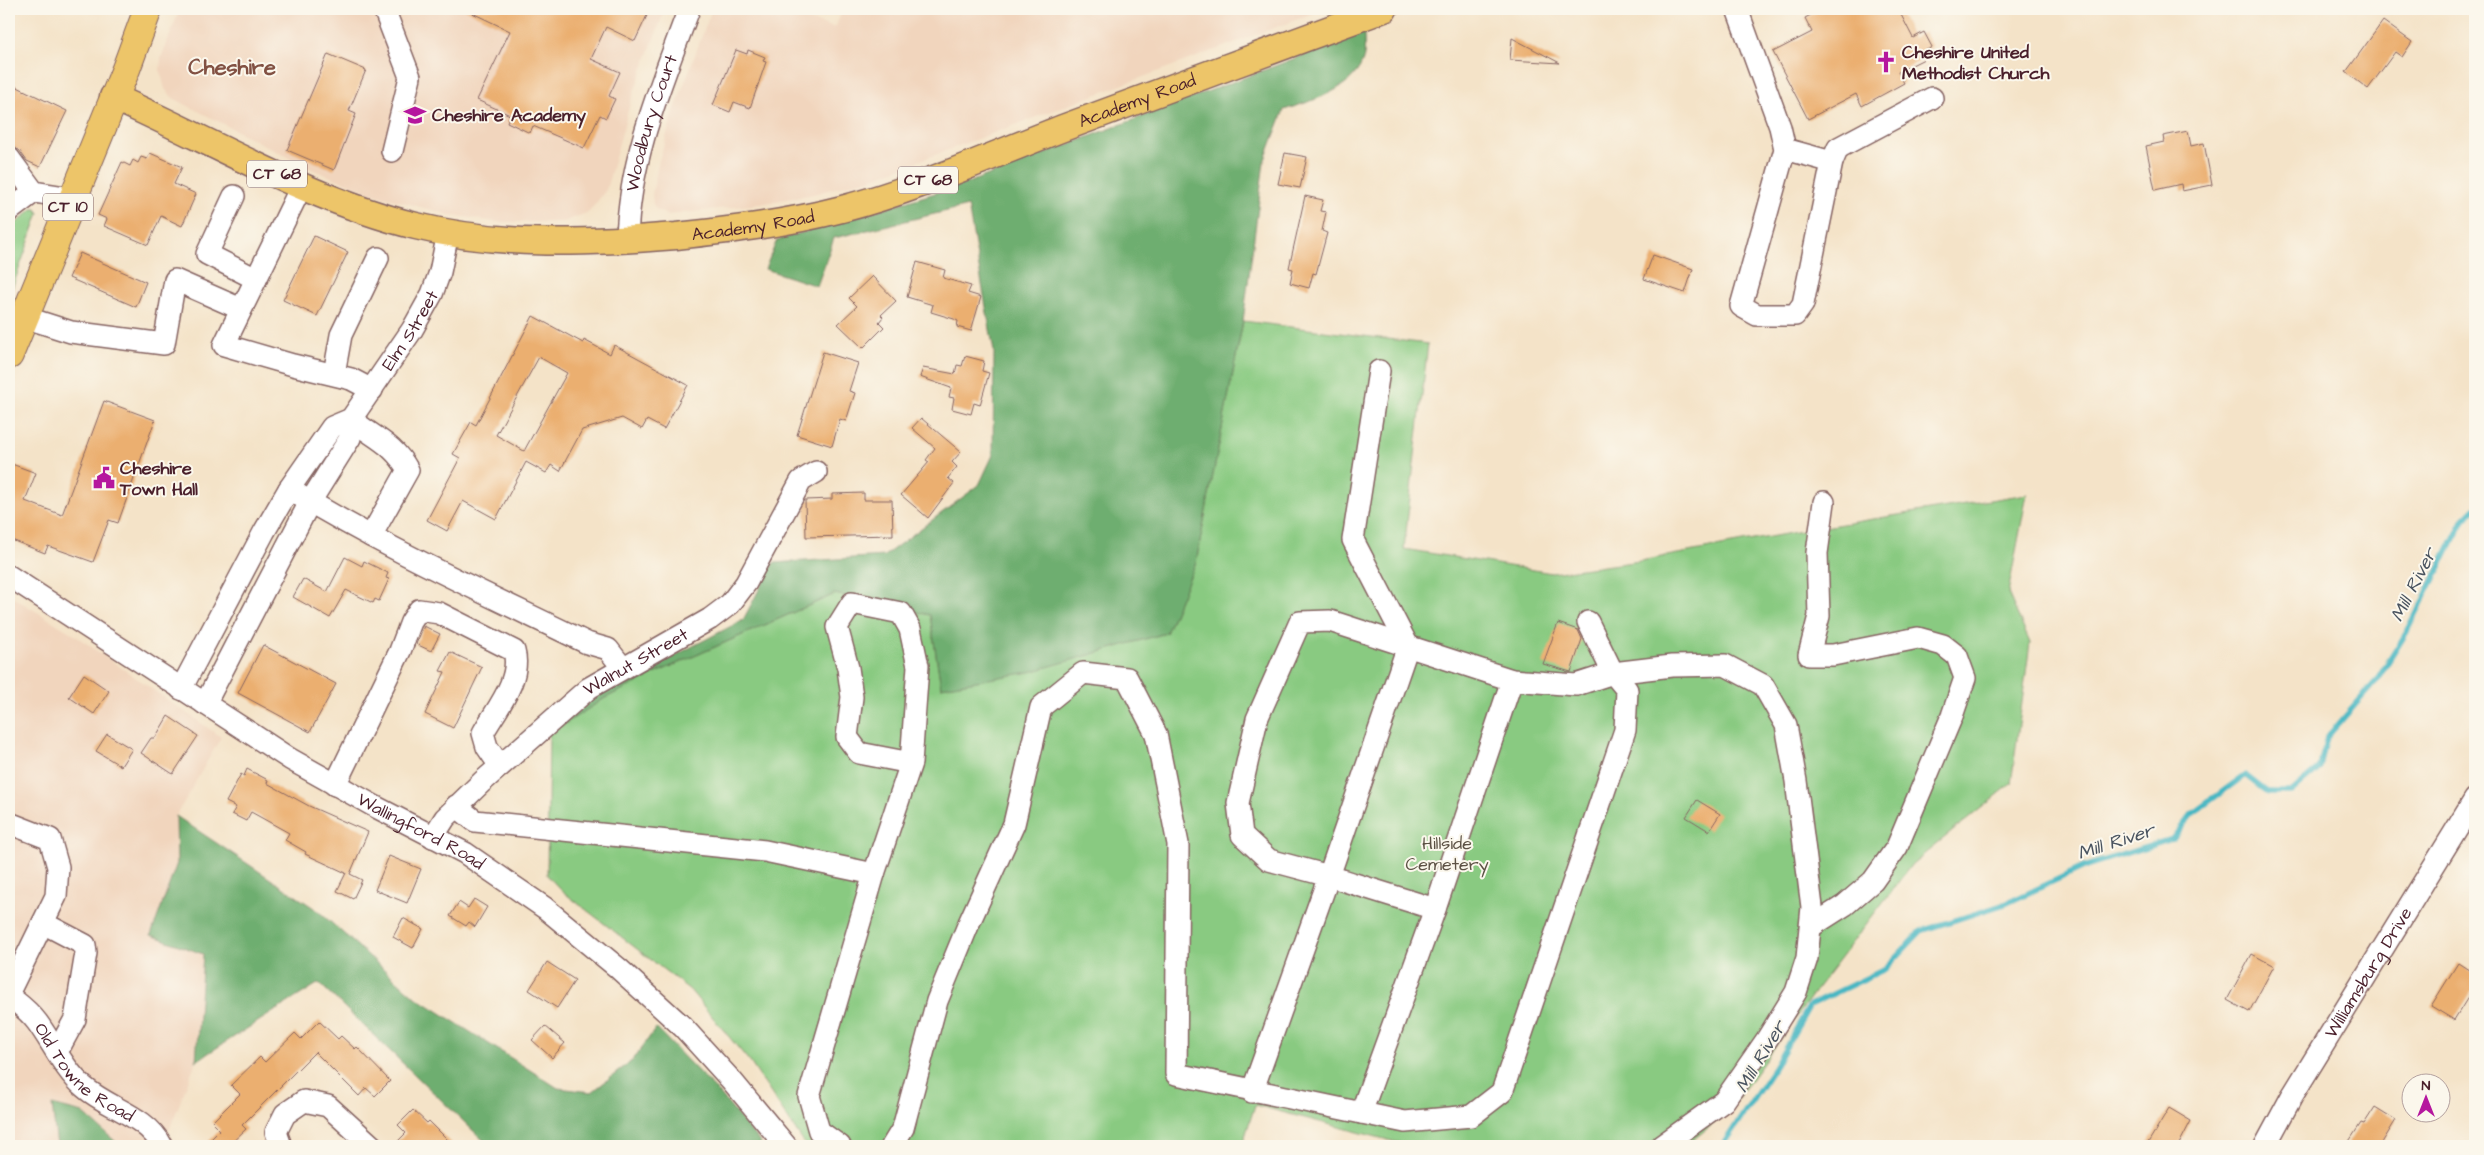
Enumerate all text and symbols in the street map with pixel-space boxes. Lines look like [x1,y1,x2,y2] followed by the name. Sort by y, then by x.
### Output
[1902,40,2051,86] place label: Cheshire United Methodist Church
[1873,49,1899,75] church icon: Cheshire United Methodist Church
[619,50,684,193] street label: Woodbury Court
[188,52,276,83] district label: Cheshire
[1075,67,1199,134] street label: Academy Road
[402,102,428,128] school or university icon: Cheshire Academy
[432,103,586,129] place label: Cheshire Academy
[247,160,307,188] road number: CT 68
[898,166,958,194] road number: CT 68
[43,193,93,220] road number: CT 10
[690,203,817,247] street label: Academy Road
[375,285,445,375] street label: Elm Street
[119,456,198,502] place label: Cheshire Town Hall
[91,465,117,491] public building icon: Cheshire Town Hall
[2384,541,2445,626] water label: Mill River
[578,621,693,701] street label: Walnut Street
[353,787,490,876] street label: Wallingford Road
[2074,816,2160,867] water label: Mill River
[1405,831,1489,878] park label: Hillside Cemetery
[2318,902,2418,1043] street label: Williamsburg Drive
[1729,1014,1794,1098] water label: Mill River
[29,1018,139,1128] street label: Old Towne Road
[2402,1072,2452,1122] north arrow
[2422,1076,2431,1096] text: N

